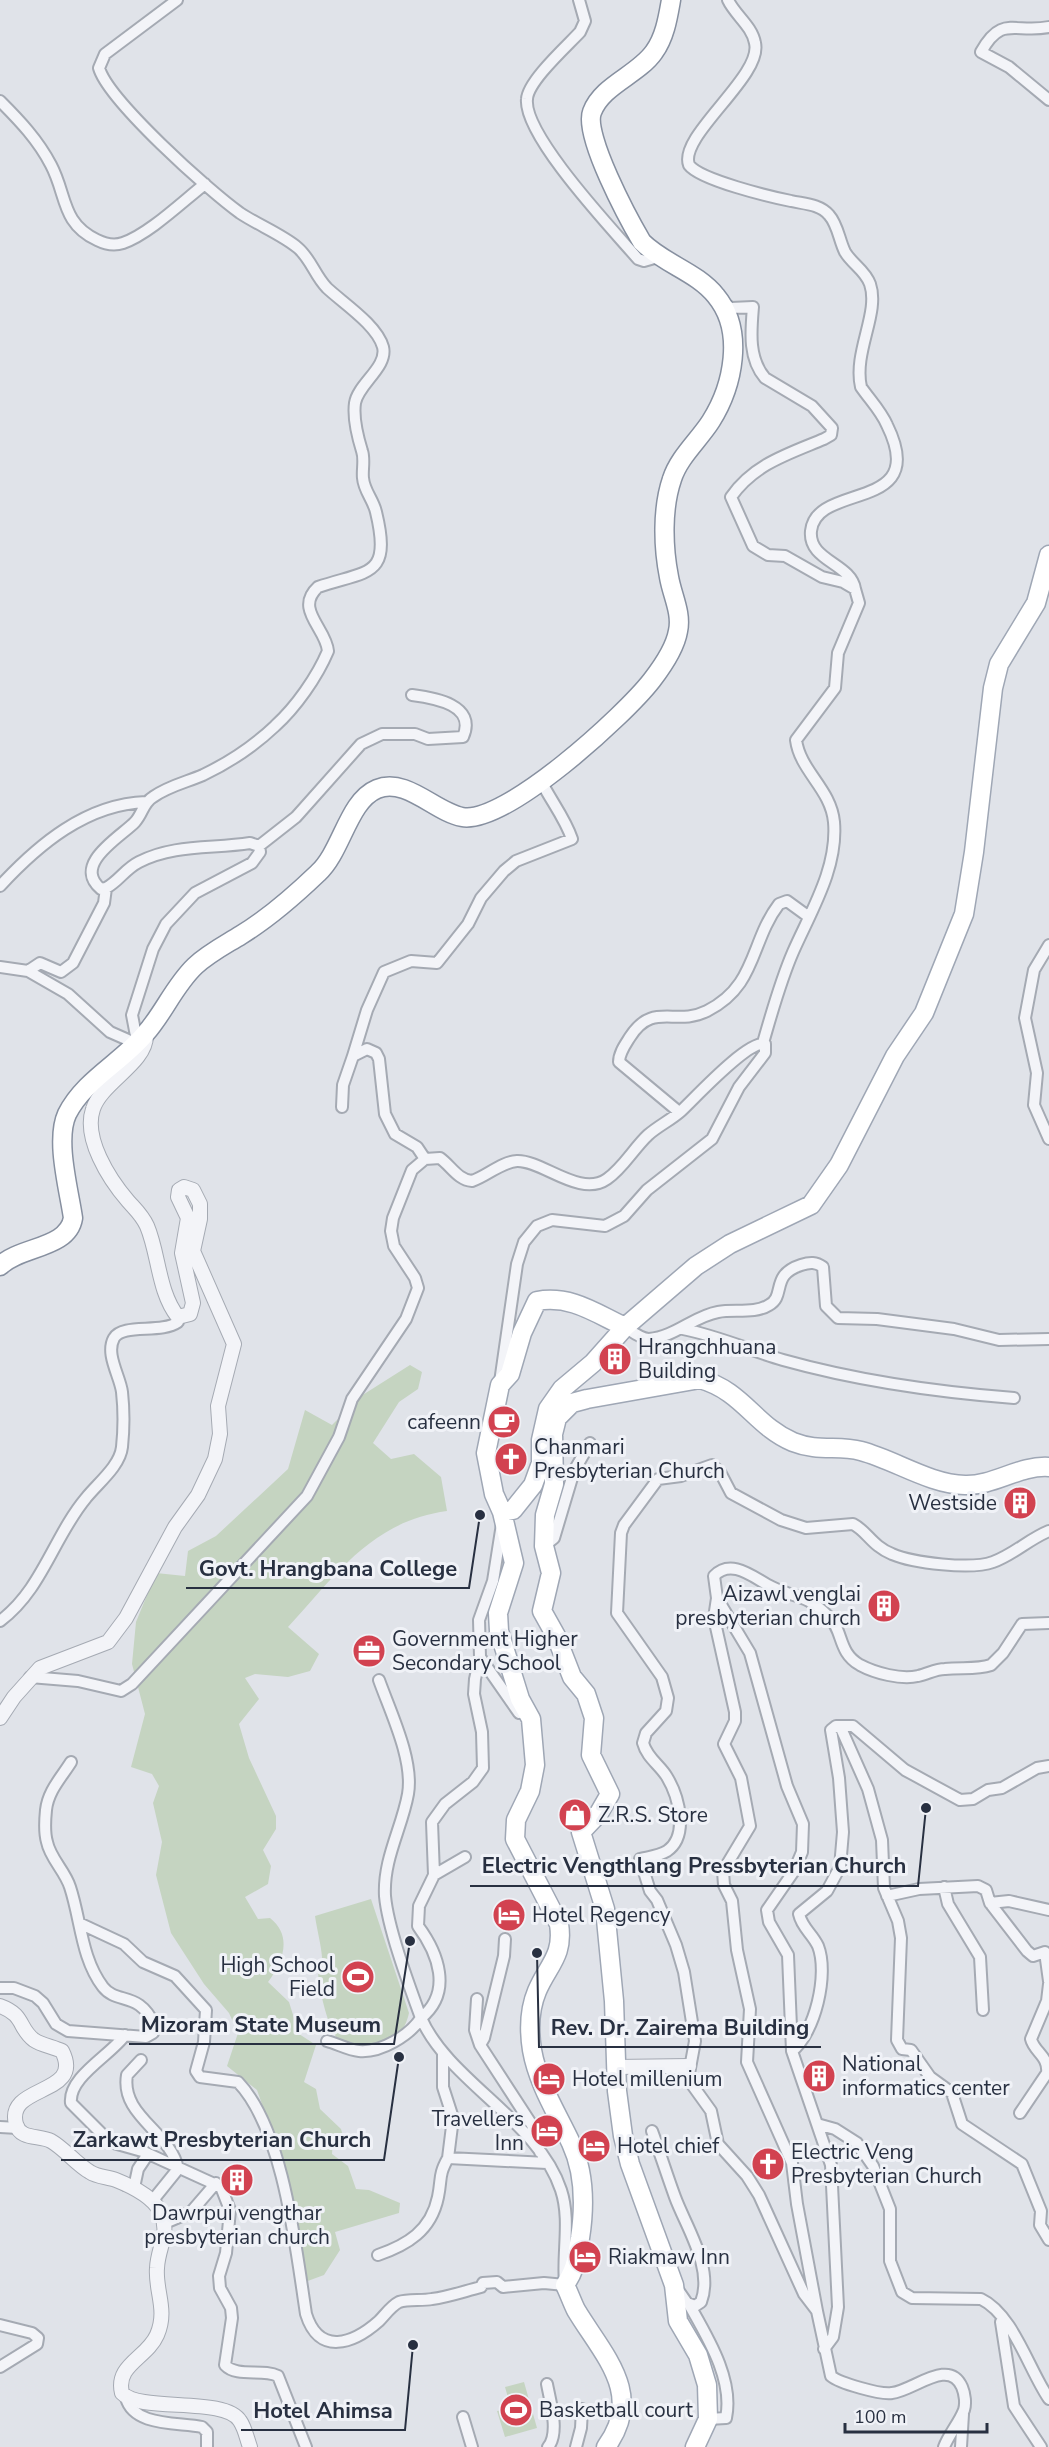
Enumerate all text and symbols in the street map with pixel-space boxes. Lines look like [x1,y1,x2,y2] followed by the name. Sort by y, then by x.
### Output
[638,1333,776,1385] place label: Hrangchhuana Building
[597,1341,633,1377] building icon: Hrangchhuana Building
[486,1404,522,1440] cafe icon: cafeenn
[407,1408,481,1436] place label: cafeenn
[534,1433,725,1485] place label: Chanmari Presbyterian Church
[493,1441,529,1477] church icon: Chanmari Presbyterian Church
[1002,1485,1038,1521] building icon: Westside
[908,1489,997,1517] place label: Westside
[186,1548,469,1588] callout: Govt. Hrangbana College
[199,1554,457,1584] text: Govt. Hrangbana College
[675,1580,861,1632] place label: Aizawl venglai presbyterian church
[866,1588,902,1624] building icon: Aizawl venglai presbyterian church
[392,1625,578,1677] place label: Government Higher Secondary School
[351,1633,387,1669] office icon: Government Higher Secondary School
[557,1797,593,1833] shop icon: Z.R.S. Store
[598,1801,708,1829] place label: Z.R.S. Store
[470,1846,918,1886] callout: Electric Vengthlang Pressbyterian Church
[482,1851,906,1881] text: Electric Vengthlang Pressbyterian Church
[491,1897,527,1933] hotel icon: Hotel Regency
[532,1901,671,1929] place label: Hotel Regency
[220,1951,336,2003] place label: High School Field
[340,1959,376,1995] sports icon: High School Field
[129,2004,394,2044] callout: Mizoram State Museum
[539,2007,821,2047] callout: Rev. Dr. Zairema Building
[141,2010,381,2040] text: Mizoram State Museum
[551,2013,809,2043] text: Rev. Dr. Zairema Building
[842,2050,1010,2102] place label: National informatics center
[801,2058,837,2094] building icon: National informatics center
[531,2061,567,2097] hotel icon: Hotel millenium
[572,2065,723,2093] place label: Hotel millenium
[432,2105,524,2157] place label: Travellers Inn
[529,2113,565,2149] hotel icon: Travellers Inn
[61,2120,384,2160] callout: Zarkawt Presbyterian Church
[73,2125,371,2155] text: Zarkawt Presbyterian Church
[576,2128,612,2164] hotel icon: Hotel chief
[617,2132,720,2160] place label: Hotel chief
[791,2138,982,2190] place label: Electric Veng Presbyterian Church
[750,2146,786,2182] church icon: Electric Veng Presbyterian Church
[219,2162,255,2198] building icon: Dawrpui vengthar presbyterian church
[144,2199,330,2251] place label: Dawrpui vengthar presbyterian church
[567,2239,603,2275] hotel icon: Riakmaw Inn
[608,2243,730,2271] place label: Riakmaw Inn
[241,2390,405,2430] callout: Hotel Ahimsa
[498,2392,534,2428] sports icon: Basketball court
[253,2396,393,2426] text: Hotel Ahimsa
[539,2396,693,2424] place label: Basketball court
[845,2396,988,2434] scale bar
[854,2405,906,2429] text: 100 m

